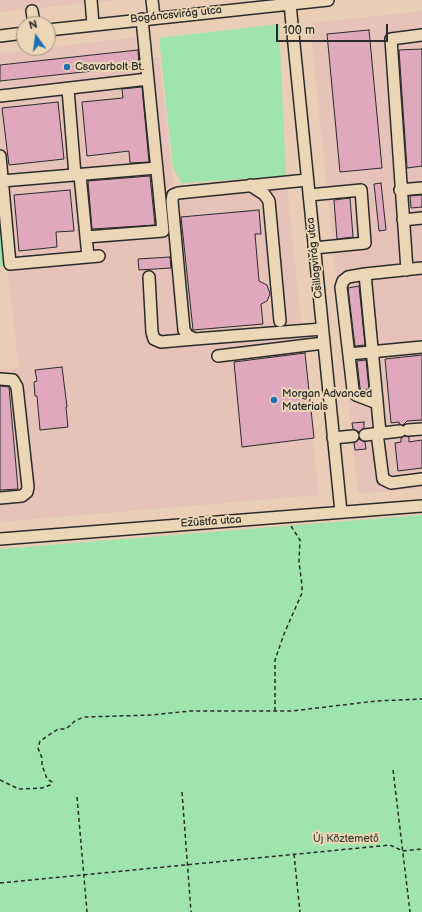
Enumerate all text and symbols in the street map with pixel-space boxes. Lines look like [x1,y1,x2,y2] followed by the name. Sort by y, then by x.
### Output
[129,4,223,26] street label: Bogáncsvirág utca
[16,16,56,56] north arrow
[278,16,390,42] scale bar
[28,18,39,32] text: N
[283,23,315,38] text: 100 m
[75,60,144,74] place label: Csavarbolt Bt.
[62,62,72,72] marker: Csavarbolt Bt.
[304,217,326,299] street label: Csillagvirág utca
[282,387,372,413] place label: Morgan Advanced Materials
[269,395,279,405] marker: Morgan Advanced Materials
[180,513,242,531] street label: Ezüstfa utca
[313,832,379,846] park label: Új Köztemető

